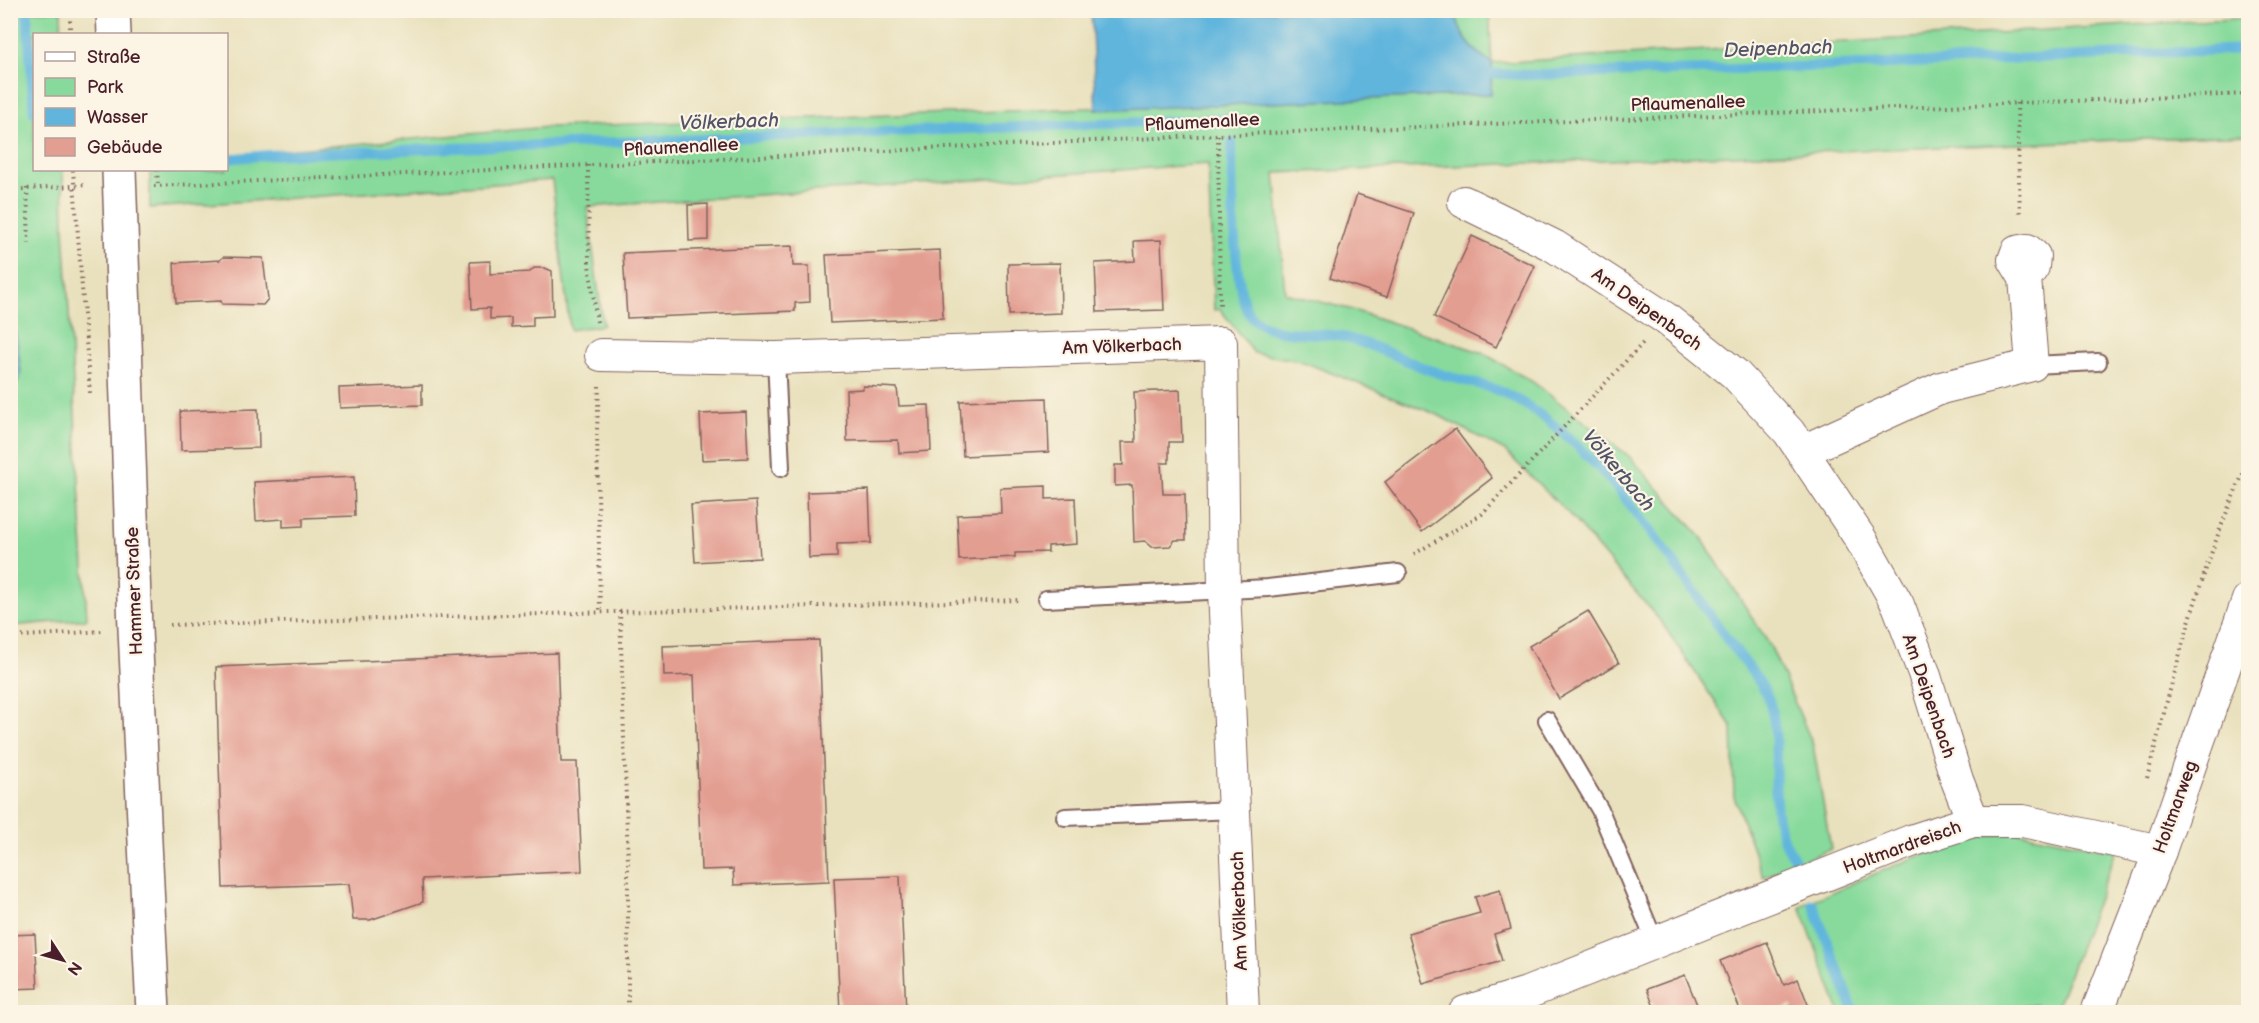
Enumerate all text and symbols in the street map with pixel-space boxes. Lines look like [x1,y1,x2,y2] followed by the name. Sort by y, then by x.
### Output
[33,33,228,171] legend
[1723,35,1833,63] water label: Deipenbach
[87,47,141,68] text: Straße
[87,77,123,98] text: Park
[1630,91,1746,116] street label: Pflaumenallee
[87,107,148,128] text: Wasser
[679,108,779,136] water label: Völkerbach
[1144,109,1260,136] street label: Pflaumenallee
[623,134,739,161] street label: Pflaumenallee
[87,137,163,158] text: Gebäude
[1588,264,1706,355] street label: Am Deipenbach
[1062,334,1182,359] street label: Am Völkerbach
[1577,425,1660,517] water label: Völkerbach
[122,526,147,655] street label: Hammer Straße
[1897,631,1960,761] street label: Am Deipenbach
[2149,758,2202,857] street label: Holtmarweg
[1840,816,1964,879] street label: Holtmardreisch
[1227,851,1252,971] street label: Am Völkerbach
[33,930,93,990] north arrow
[63,957,85,978] text: N

